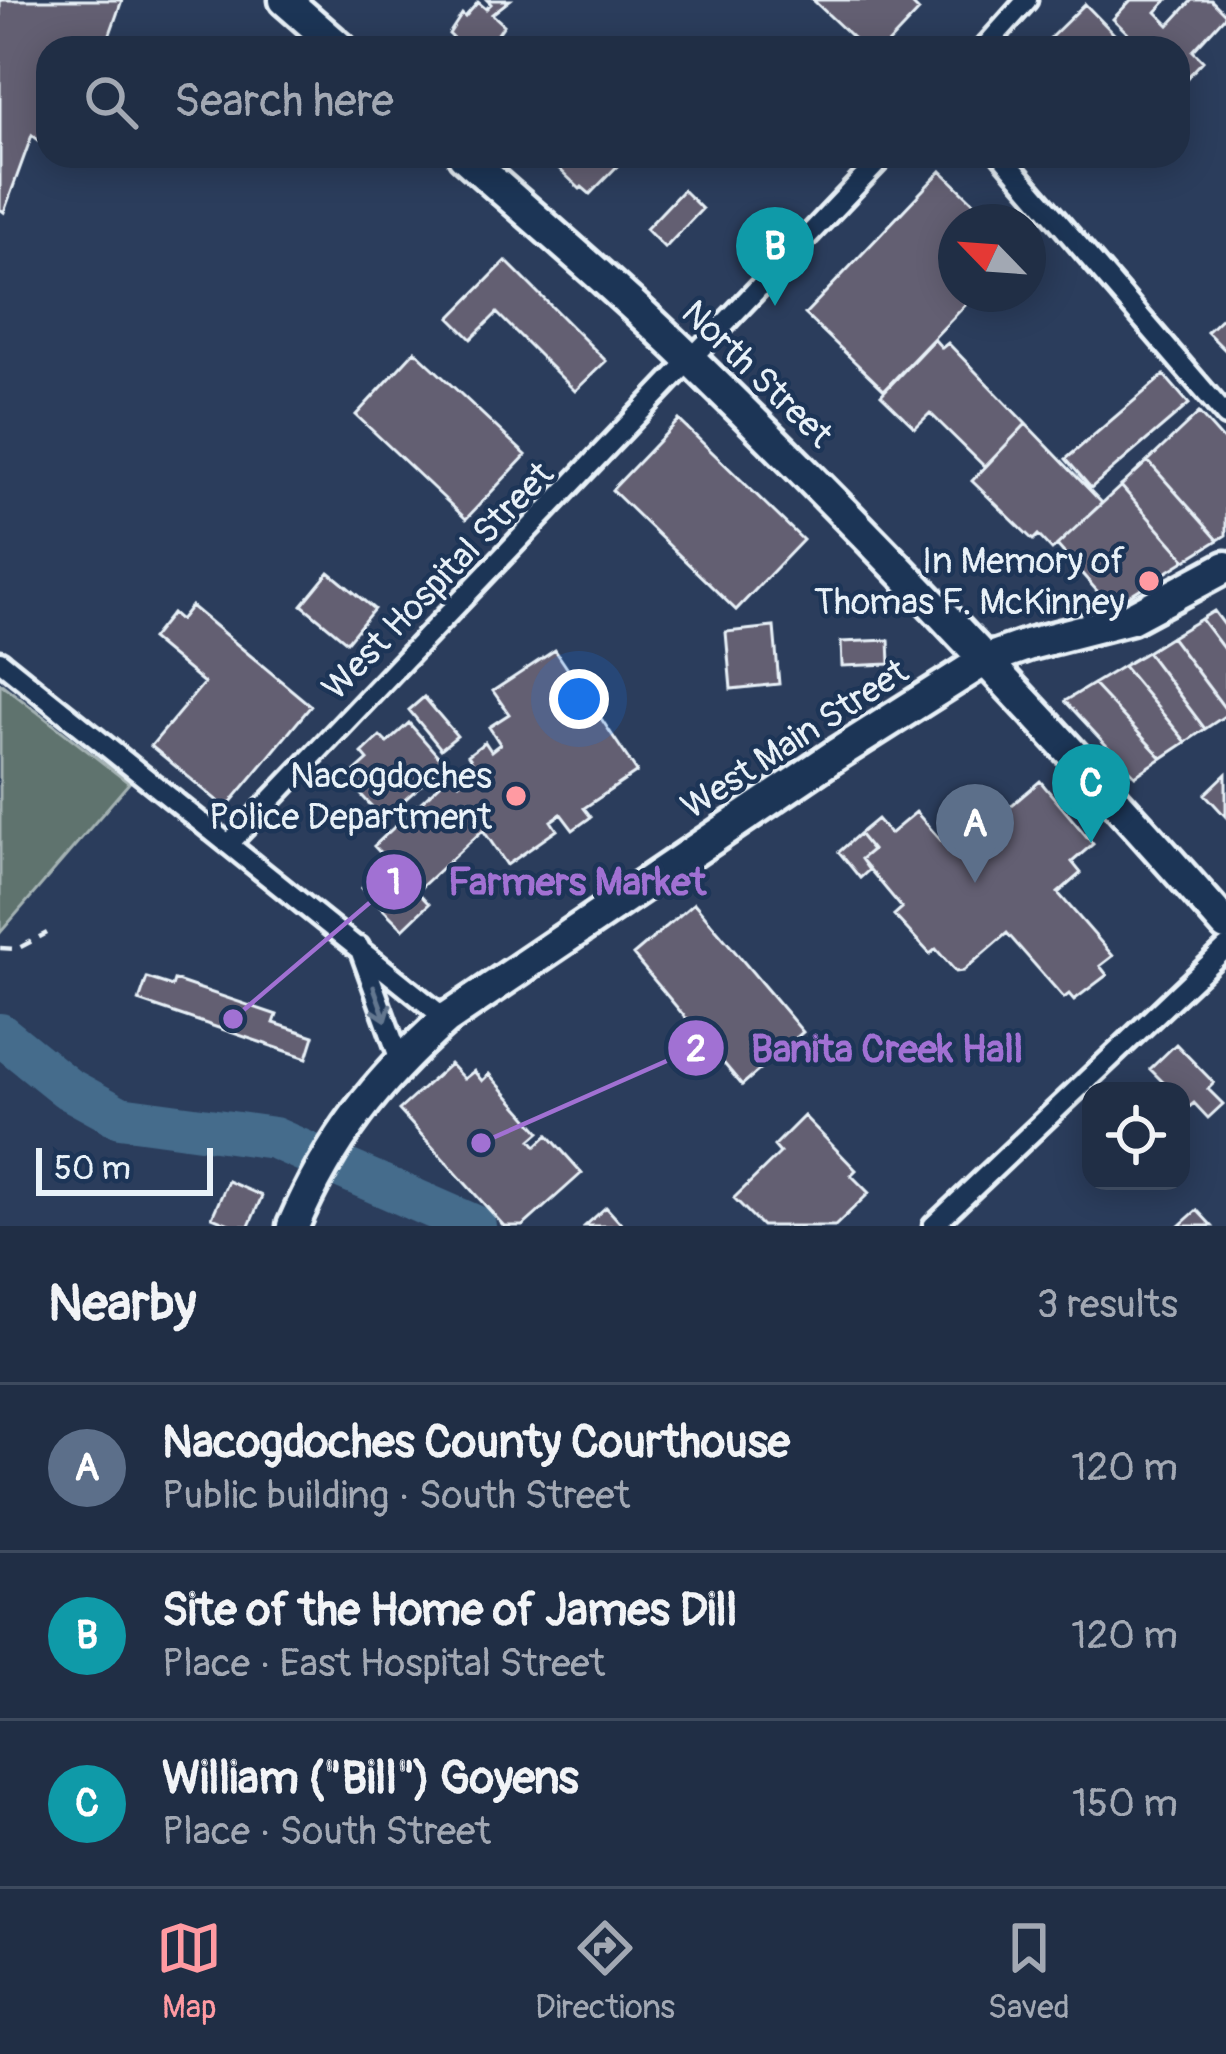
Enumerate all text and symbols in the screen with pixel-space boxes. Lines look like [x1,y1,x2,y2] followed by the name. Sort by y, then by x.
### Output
[36,36,1190,168] search box
[78,69,144,135] icon: search
[174,74,394,130] text: Search here
[938,204,1046,312] north arrow
[736,207,814,306] pin: B
[672,291,842,458] street label: North Street
[313,452,564,710] street label: West Hospital Street
[814,539,1125,625] place label: In Memory of Thomas F. McKinney
[1136,568,1162,594] marker: In Memory of Thomas F. McKinney
[673,649,917,829] street label: West Main Street
[549,669,609,729] your location
[1052,744,1130,843] pin: C
[209,754,492,840] place label: Nacogdoches Police Department
[503,783,529,809] marker: Nacogdoches Police Department
[936,784,1014,883] pin: A
[364,844,730,919] callout: Farmers Market
[448,858,707,907] text: Farmers Market
[387,860,401,905] text: 1
[370,984,392,1021] one-way arrow
[666,1011,1047,1086] callout: Banita Creek Hall
[751,1025,1023,1074] text: Banita Creek Hall
[686,1027,706,1072] text: 2
[1082,1082,1190,1190] map controls
[1082,1082,1190,1190] button: locate
[36,1142,213,1195] scale bar
[54,1148,131,1189] text: 50 m
[48,1272,196,1336] text: Nearby
[1037,1280,1178,1329] text: 3 results
[162,1415,790,1471] text: Nacogdoches County Courthouse
[74,1443,100,1492] text: A
[1071,1443,1178,1492] text: 120 m
[162,1471,630,1520] text: Public building · South Street
[162,1583,737,1639] text: Site of the Home of James Dill
[76,1611,98,1660] text: B
[1071,1611,1178,1660] text: 120 m
[162,1639,605,1688] text: Place · East Hospital Street
[162,1751,579,1807] text: William ("Bill") Goyens
[75,1779,99,1828] text: C
[1072,1779,1178,1828] text: 150 m
[162,1807,491,1856] text: Place · South Street
[156,1915,222,2028] tab: Map
[535,1915,675,2028] tab: Directions
[988,1915,1070,2028] tab: Saved

